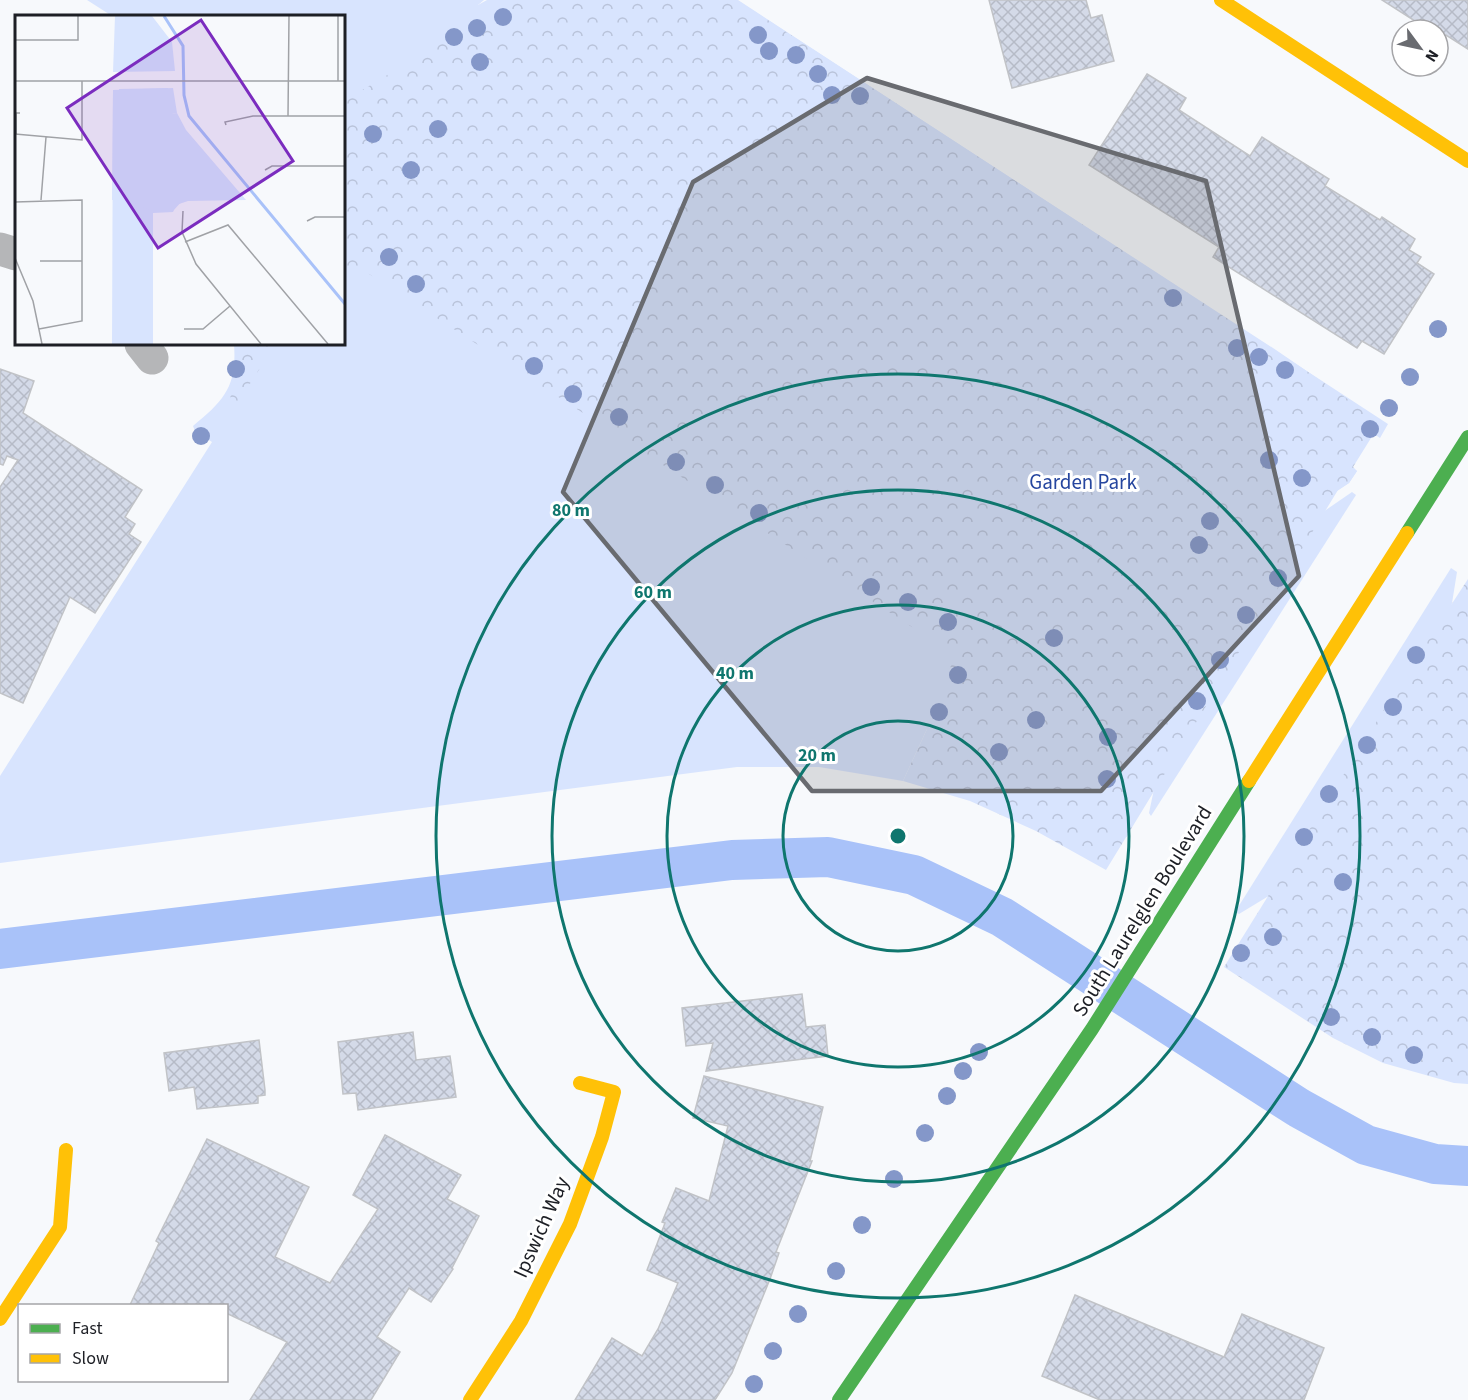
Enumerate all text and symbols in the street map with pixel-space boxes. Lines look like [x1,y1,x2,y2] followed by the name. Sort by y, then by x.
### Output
[15,15,345,345] inset map
[1390,18,1450,78] north arrow
[1420,45,1444,66] text: N
[1029,467,1137,497] park label: Garden Park
[552,498,590,523] text: 80 m
[634,580,672,605] text: 60 m
[716,661,754,686] text: 40 m
[798,743,836,768] text: 20 m
[1065,800,1219,1022] street label: South Laurelglen Boulevard
[888,826,908,846] centre of rings
[505,1171,577,1282] street label: Ipswich Way
[18,1304,228,1382] legend
[72,1316,103,1341] text: Fast
[72,1346,109,1371] text: Slow

